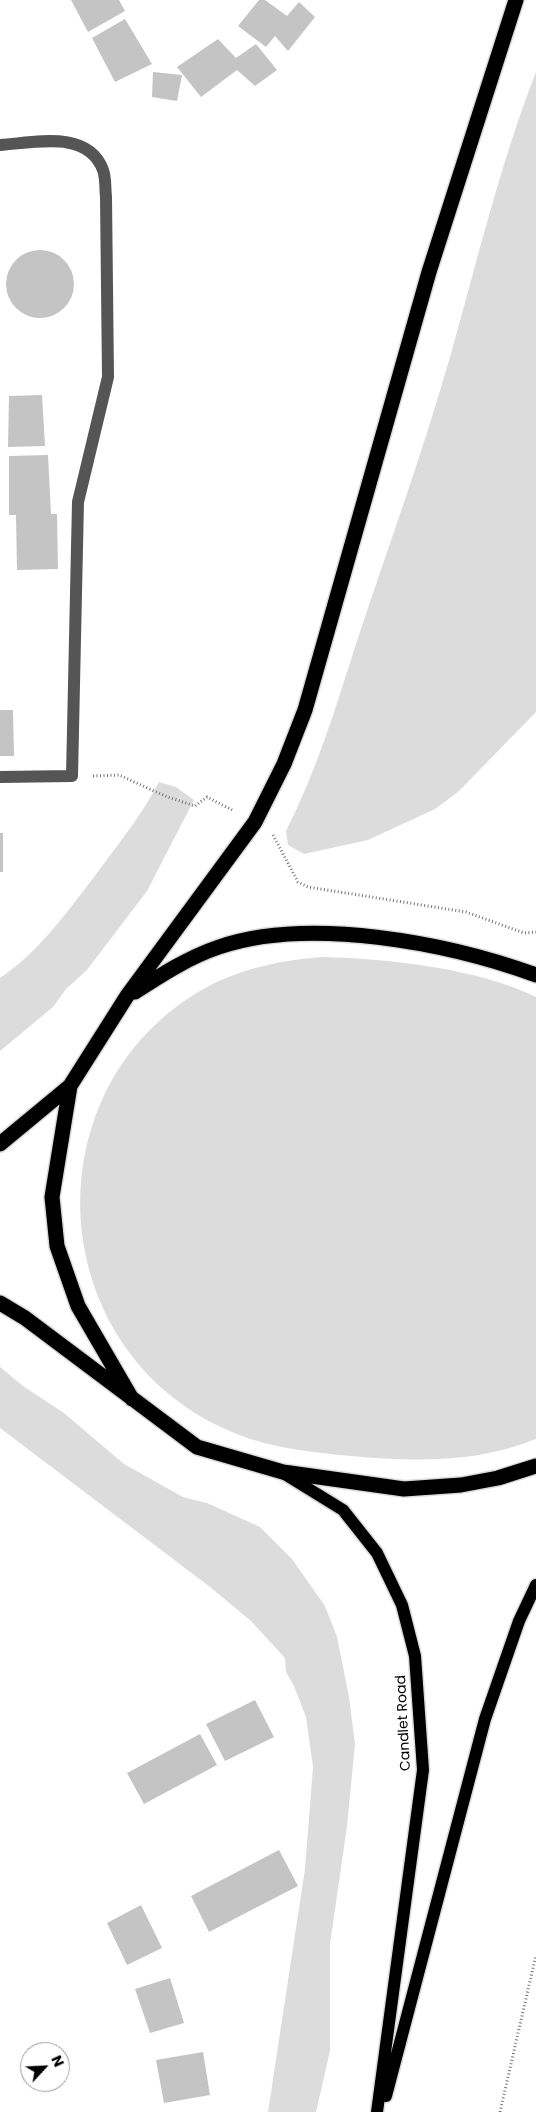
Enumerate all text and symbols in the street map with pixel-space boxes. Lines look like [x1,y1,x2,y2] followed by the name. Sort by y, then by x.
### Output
[393,1675,415,1771] street label: Candlet Road
[20,2042,70,2092] north arrow
[46,2052,69,2070] text: N

